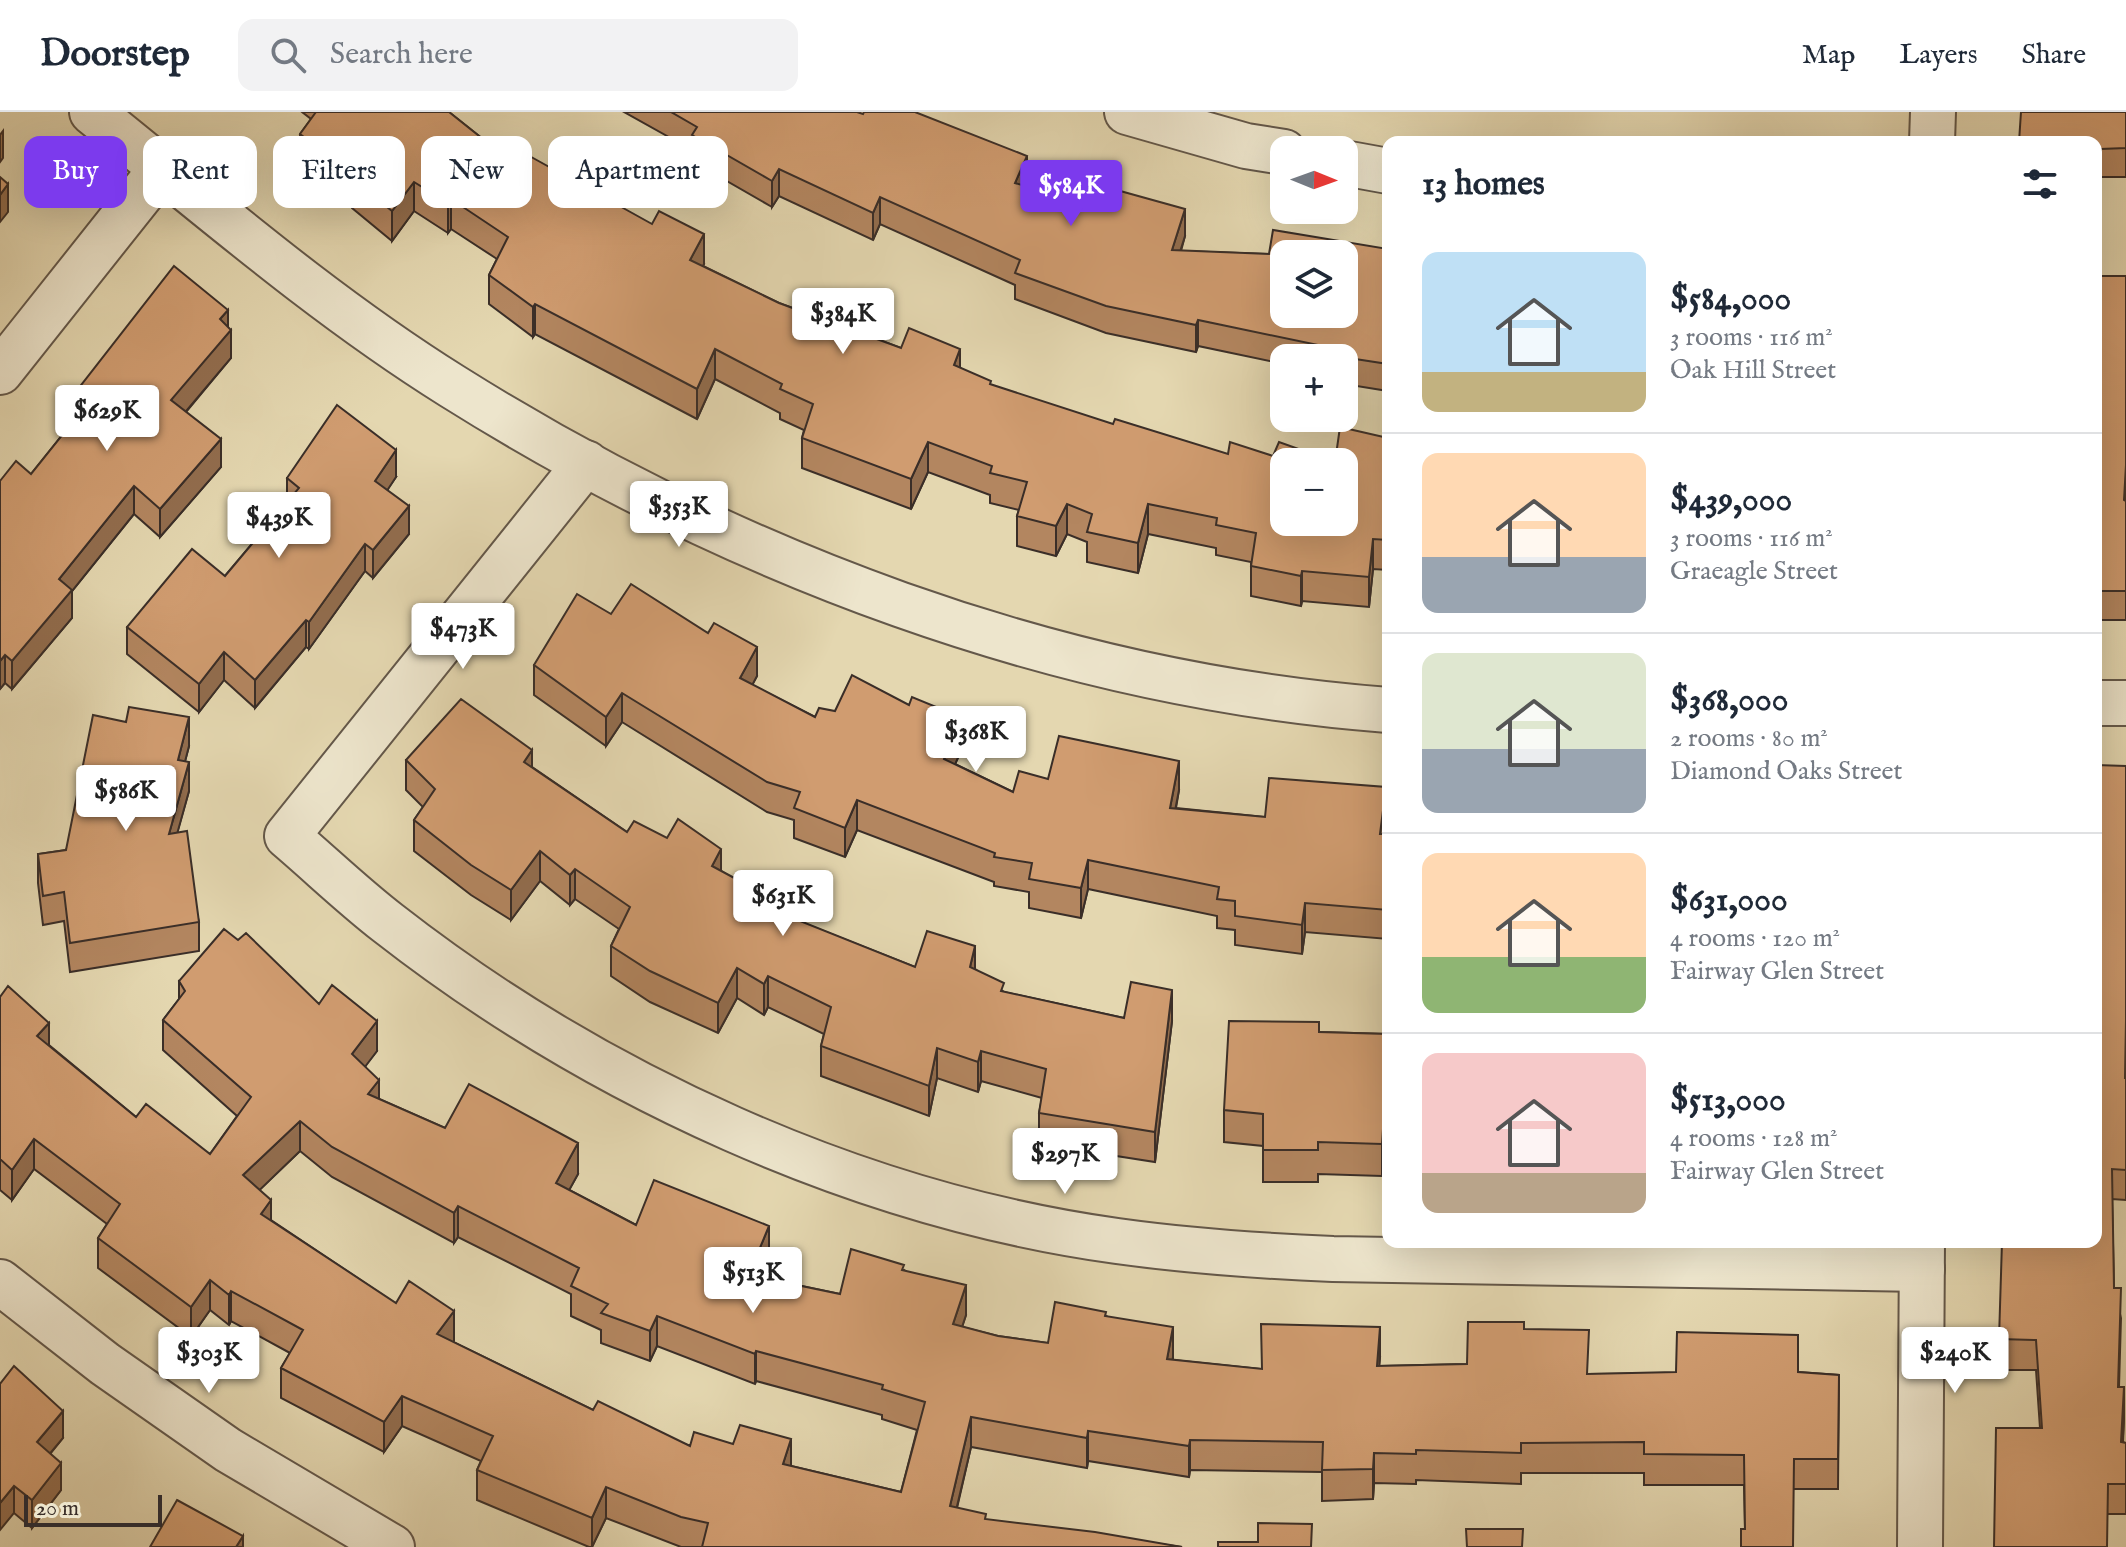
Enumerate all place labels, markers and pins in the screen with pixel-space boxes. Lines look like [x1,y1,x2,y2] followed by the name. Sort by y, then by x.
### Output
[1015,160,1127,228] pin: $584K
[787,288,899,356] pin: $384K
[51,385,163,453] pin: $629K
[623,481,735,549] pin: $353K
[223,492,335,560] pin: $439K
[407,603,519,671] pin: $473K
[920,706,1032,774] pin: $368K
[70,765,182,833] pin: $586K
[727,870,839,938] pin: $631K
[1009,1128,1121,1196] pin: $297K
[697,1247,809,1315] pin: $513K
[153,1327,265,1395] pin: $303K
[1899,1327,2011,1395] pin: $240K

